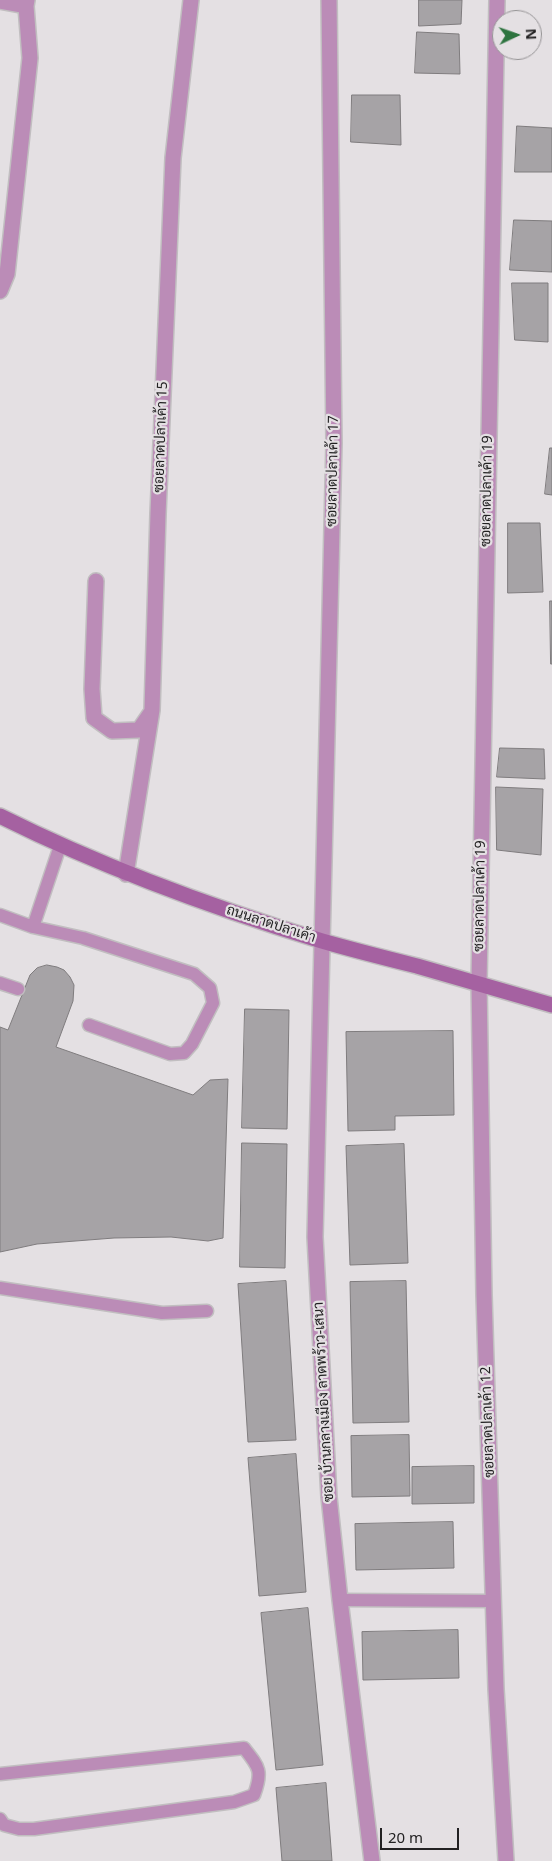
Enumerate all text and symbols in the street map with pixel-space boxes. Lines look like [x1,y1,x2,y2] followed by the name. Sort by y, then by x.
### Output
[492,10,542,60] north arrow
[522,28,541,40] text: N
[151,381,171,493] street label: ซอยลาดปลาเค้า 15
[324,415,342,527] street label: ซอยลาดปลาเค้า 17
[478,435,496,547] street label: ซอยลาดปลาเค้า 19
[471,840,489,952] street label: ซอยลาดปลาเค้า 19
[224,902,318,946] street label: ถนนลาดปลาเค้า
[310,1301,338,1503] street label: ซอย บ้านกลางเมือง ลาดพร้าว-เสนา
[478,1366,498,1478] street label: ซอยลาดปลาเค้า 12
[382,1818,461,1850] scale bar
[388,1827,423,1847] text: 20 m

